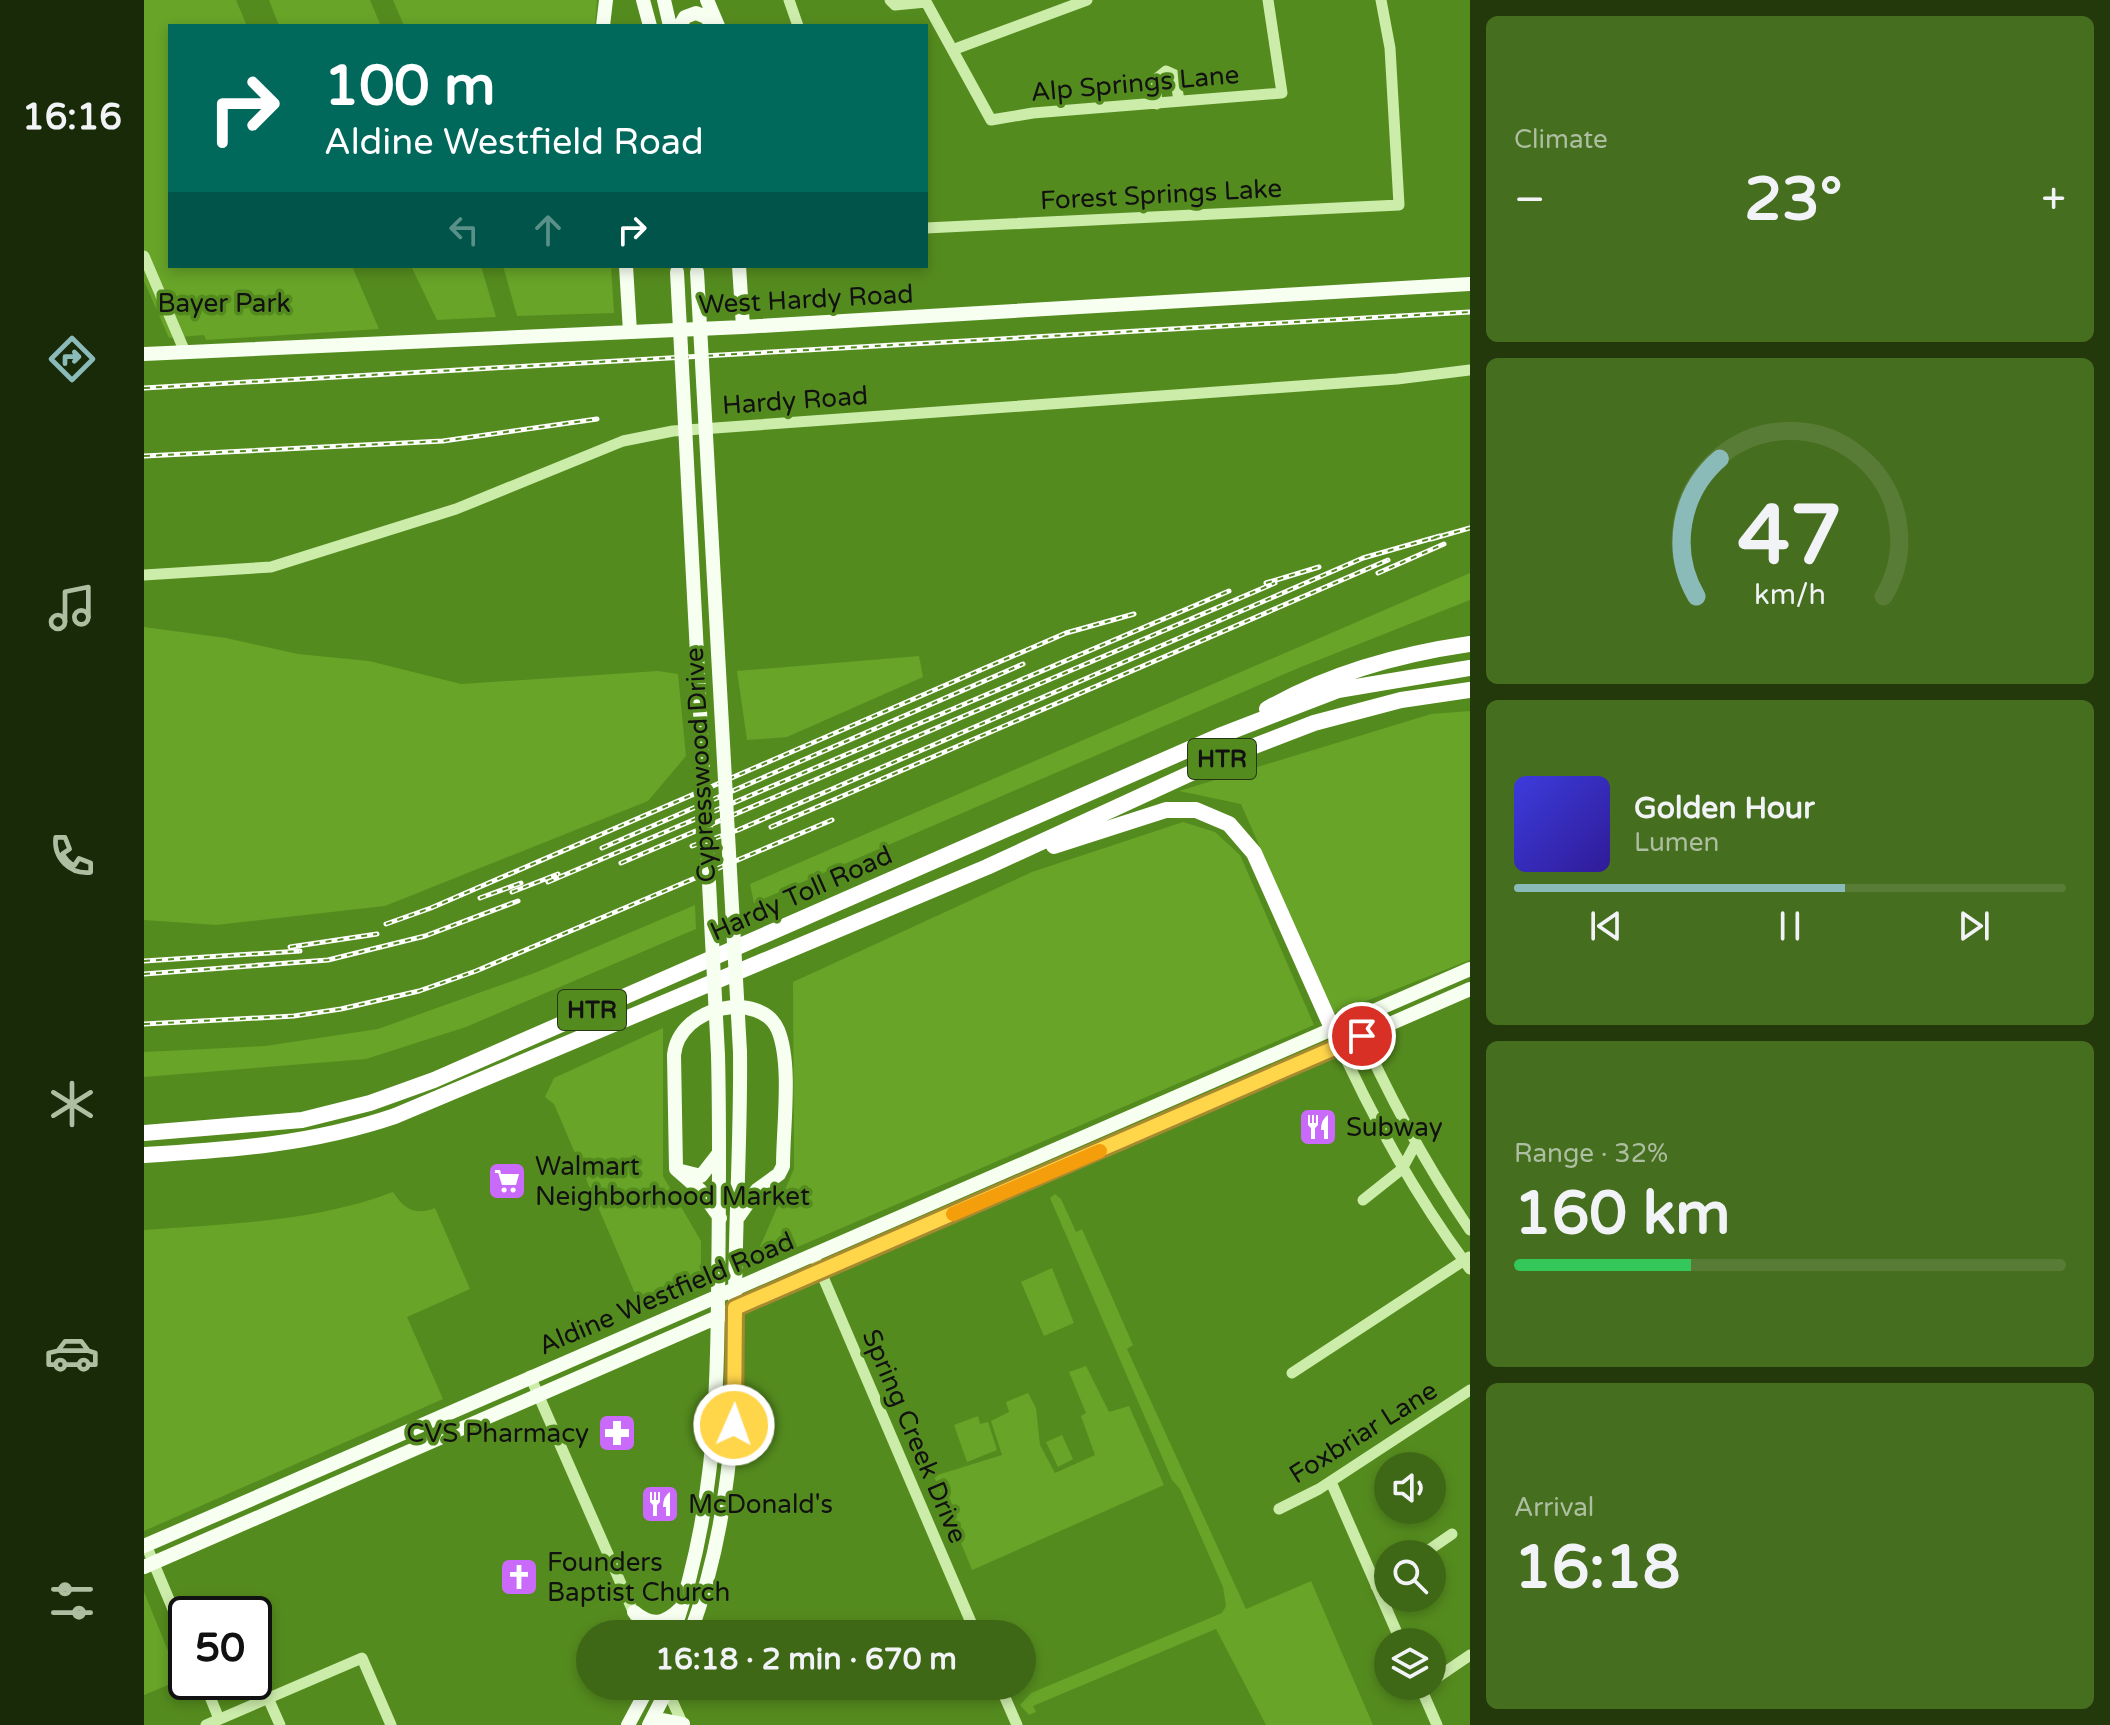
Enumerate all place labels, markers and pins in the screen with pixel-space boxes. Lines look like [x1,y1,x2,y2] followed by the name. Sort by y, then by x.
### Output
[1328,1002,1396,1070] pin
[1297,1106,1339,1148] restaurant icon: Subway
[1346,1112,1443,1143] place label: Subway
[535,1151,810,1212] place label: Walmart Neighborhood Market
[486,1160,528,1202] supermarket icon: Walmart Neighborhood Market
[596,1412,638,1454] pharmacy icon: CVS Pharmacy
[406,1418,589,1449] place label: CVS Pharmacy
[639,1483,681,1525] restaurant icon: McDonald's
[688,1489,833,1520] place label: McDonald's
[547,1547,730,1608] place label: Founders Baptist Church
[498,1556,540,1598] church icon: Founders Baptist Church

